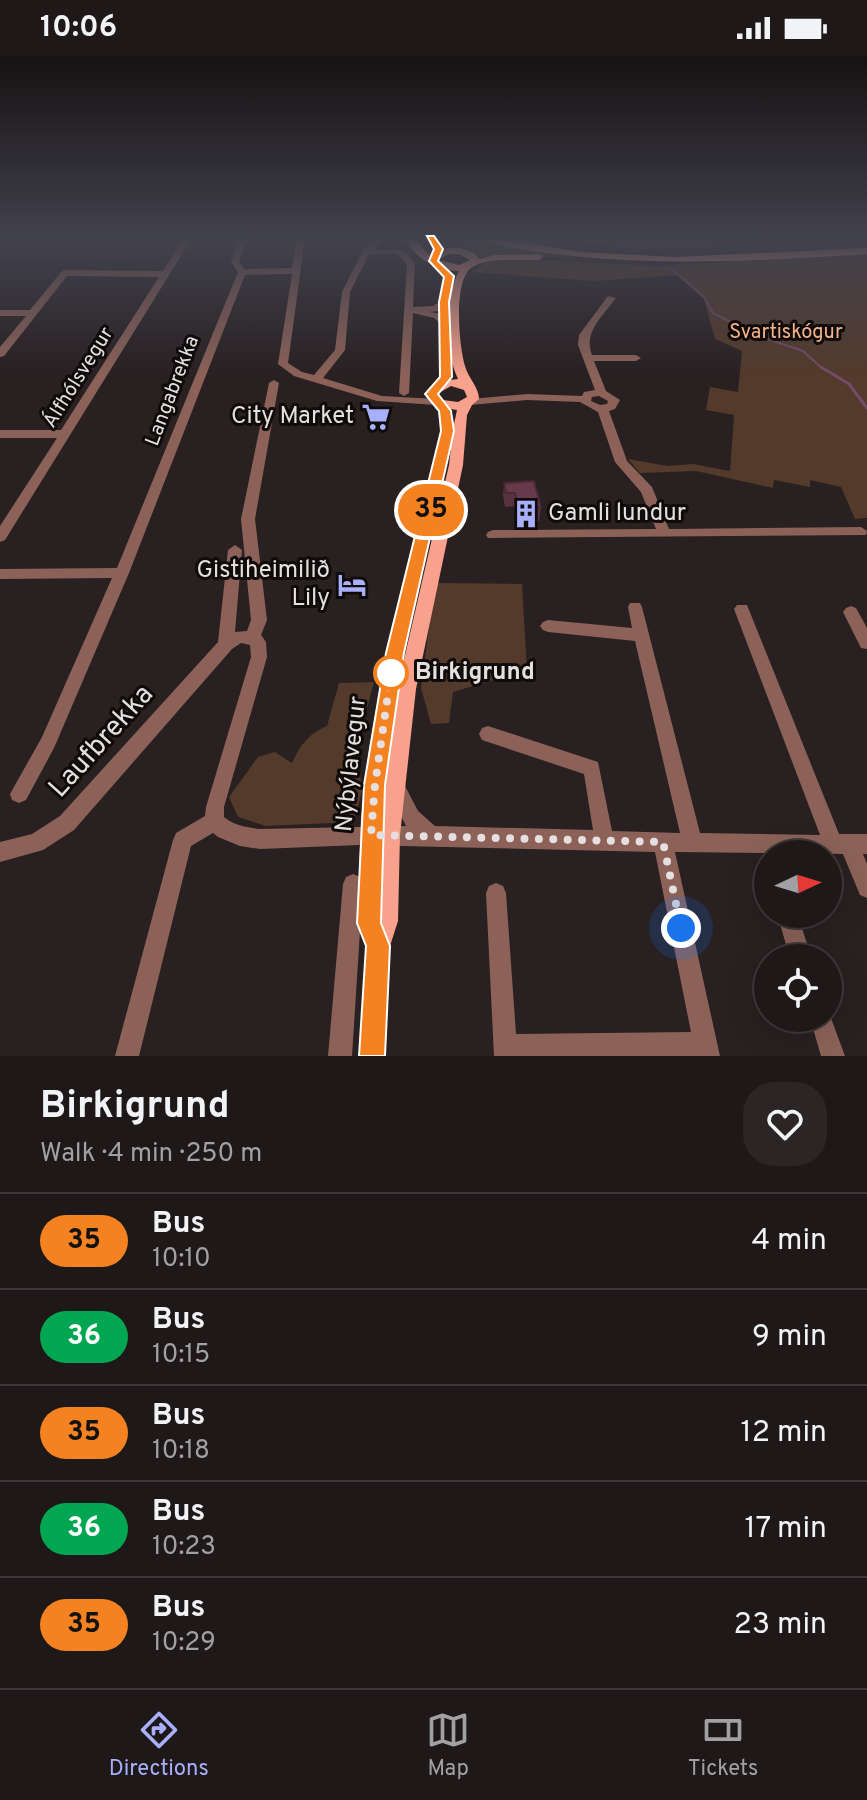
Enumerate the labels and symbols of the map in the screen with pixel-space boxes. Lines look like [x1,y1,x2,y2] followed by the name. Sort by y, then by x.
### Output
[729,320,843,346] park label: Svartiskógur
[36,321,120,433] street label: Álfhólsvegur
[140,332,206,450] street label: Langabrekka
[231,402,354,432] place label: City Market
[361,402,391,432] supermarket icon: City Market
[395,484,467,536] line badge: 35
[511,499,541,529] building icon: Gamli lundur
[548,499,686,529] place label: Gamli lundur
[197,556,330,614] place label: Gistiheimilið Lily
[337,570,367,600] hotel icon: Gistiheimilið Lily
[374,656,408,690] marker: Birkigrund
[415,658,535,688] place label: Birkigrund
[42,678,162,806] street label: Laufbrekka
[330,695,374,833] street label: Nýbýlavegur
[754,840,842,928] north arrow
[661,908,701,948] your location

